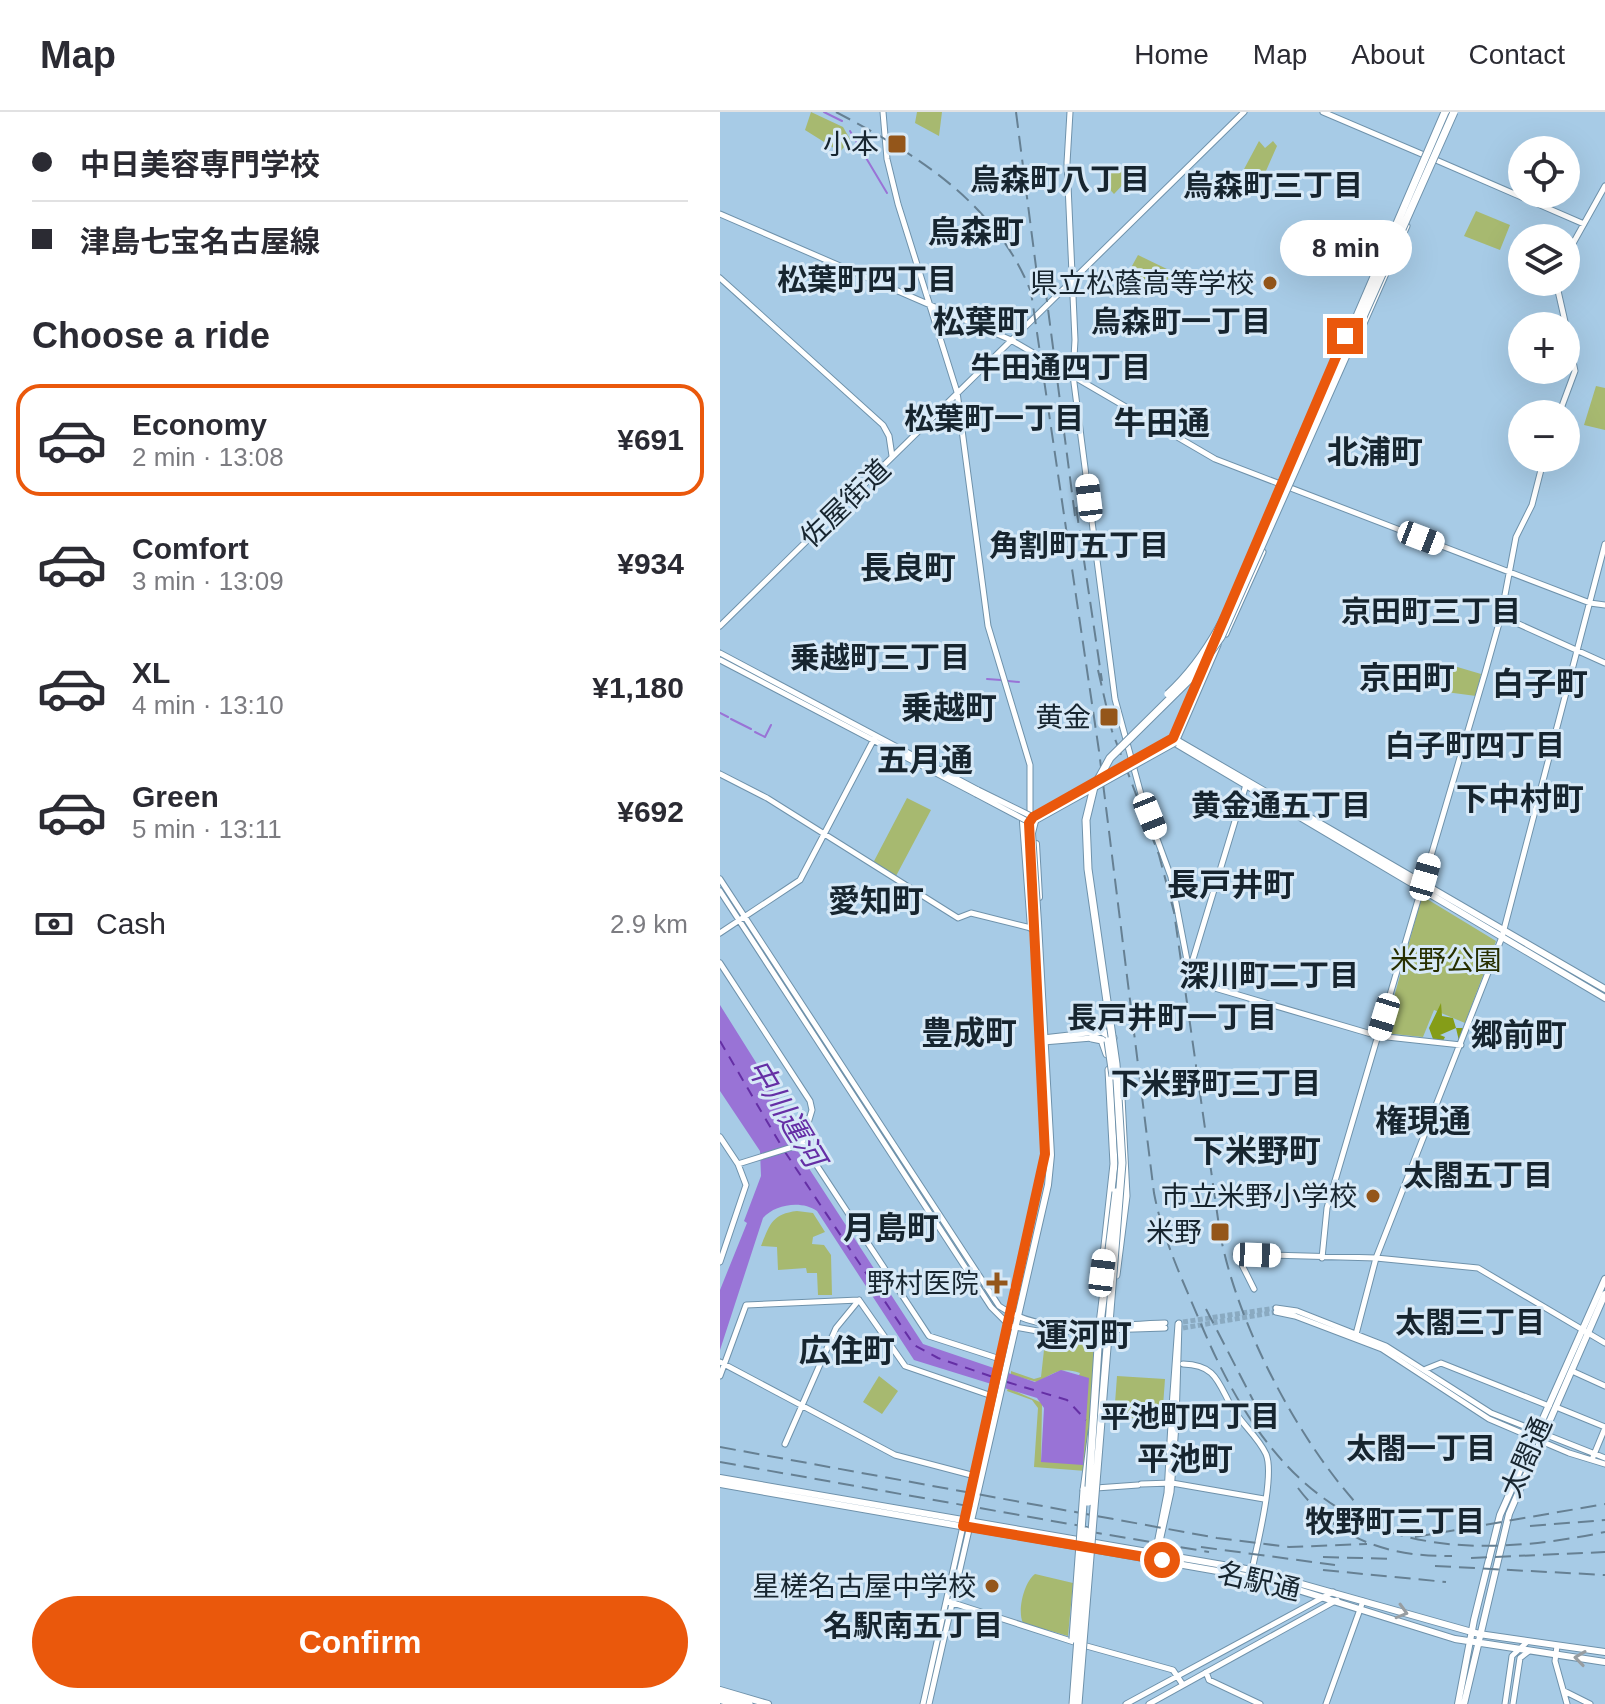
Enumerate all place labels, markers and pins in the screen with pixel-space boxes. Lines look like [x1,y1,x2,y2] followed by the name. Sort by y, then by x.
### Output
[823,129,879,160] place label: 小本
[886,133,908,155] marker: 小本
[1030,268,1254,299] place label: 県立松蔭高等学校
[1261,274,1279,292] marker: 県立松蔭高等学校
[1035,702,1091,733] place label: 黄金
[1098,706,1120,728] marker: 黄金
[1161,1181,1357,1212] place label: 市立米野小学校
[1364,1187,1382,1205] marker: 市立米野小学校
[1146,1217,1202,1248] place label: 米野
[1209,1221,1231,1243] marker: 米野
[867,1268,979,1299] place label: 野村医院
[986,1272,1008,1294] marker: 野村医院
[752,1571,976,1602] place label: 星槎名古屋中学校
[983,1577,1001,1595] marker: 星槎名古屋中学校

